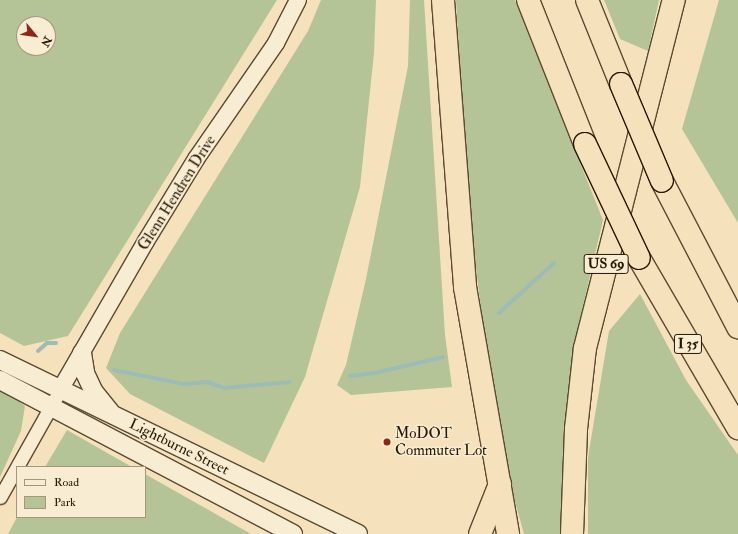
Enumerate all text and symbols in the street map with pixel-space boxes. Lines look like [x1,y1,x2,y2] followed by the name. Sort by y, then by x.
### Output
[16,16,56,56] north arrow
[38,34,54,49] text: N
[134,132,220,254] street label: Glenn Hendren Drive
[583,252,629,276] road number: US 69
[673,332,703,356] road number: I 35
[126,415,232,479] street label: Lightburne Street
[395,424,487,459] place label: MoDOT Commuter Lot
[382,437,392,447] marker: MoDOT Commuter Lot
[16,466,146,518] legend
[54,475,79,490] text: Road
[54,495,76,510] text: Park

